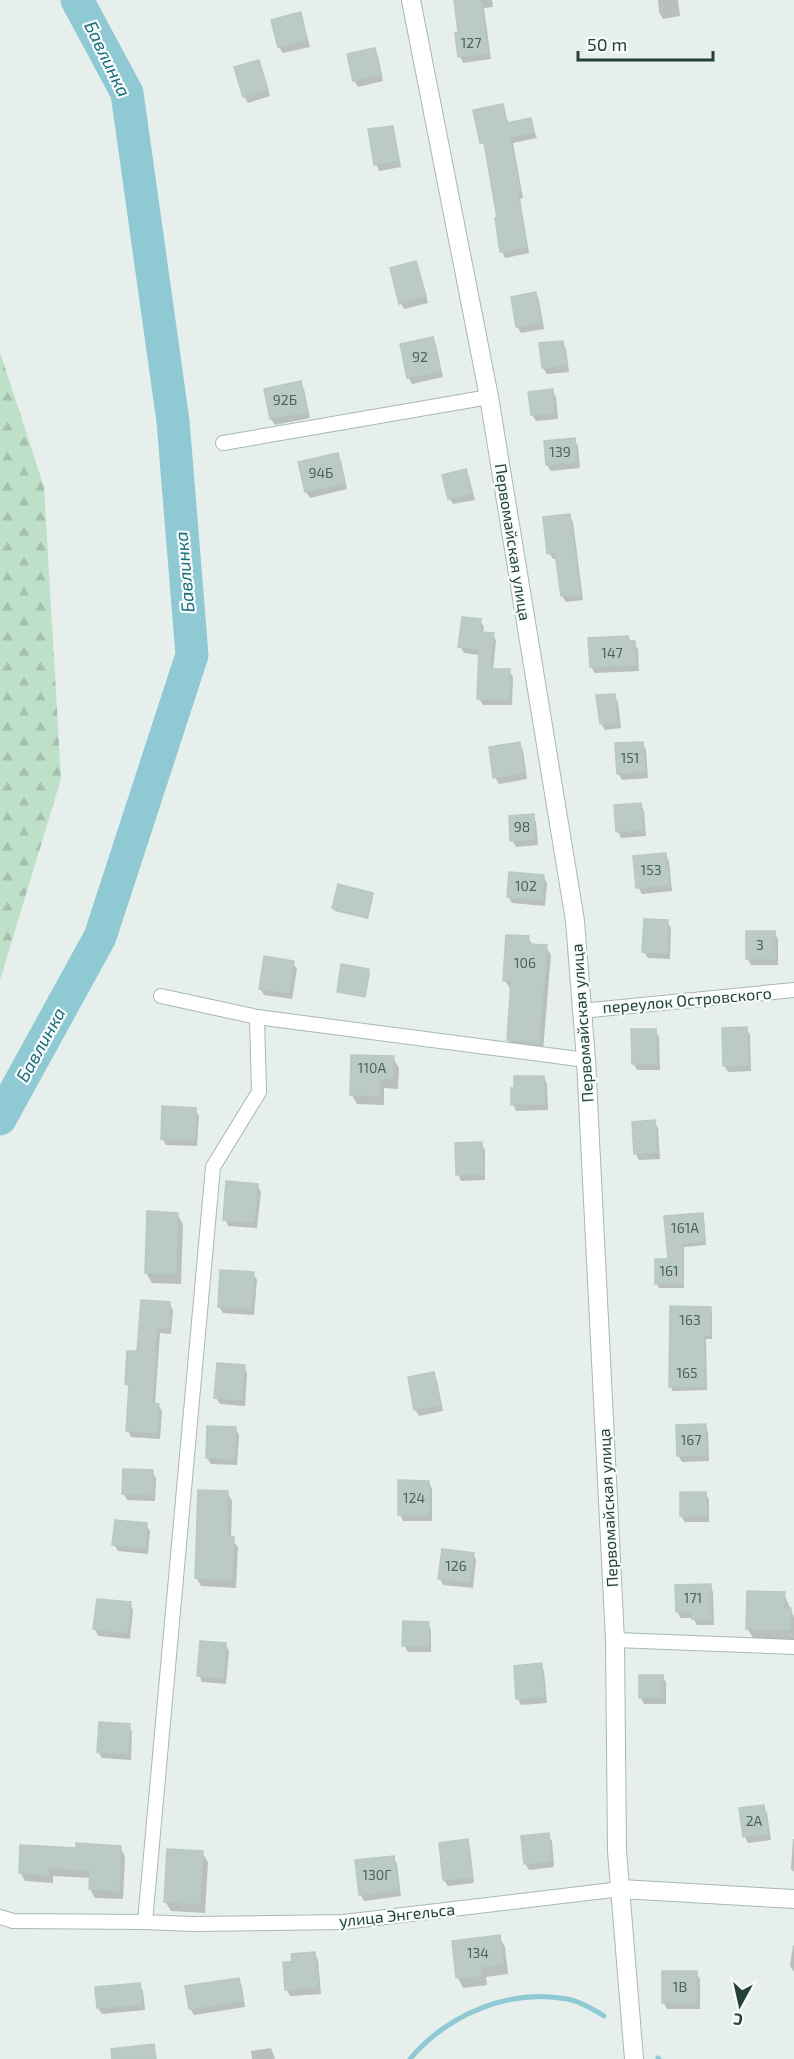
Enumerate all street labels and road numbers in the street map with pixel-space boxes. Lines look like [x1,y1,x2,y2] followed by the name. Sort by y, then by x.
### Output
[491,462,535,622] street label: Первомайская улица
[566,943,598,1103] street label: Первомайская улица
[602,983,772,1017] street label: переулок Островского
[594,1428,622,1588] street label: Первомайская улица
[338,1899,456,1931] street label: улица Энгельса

